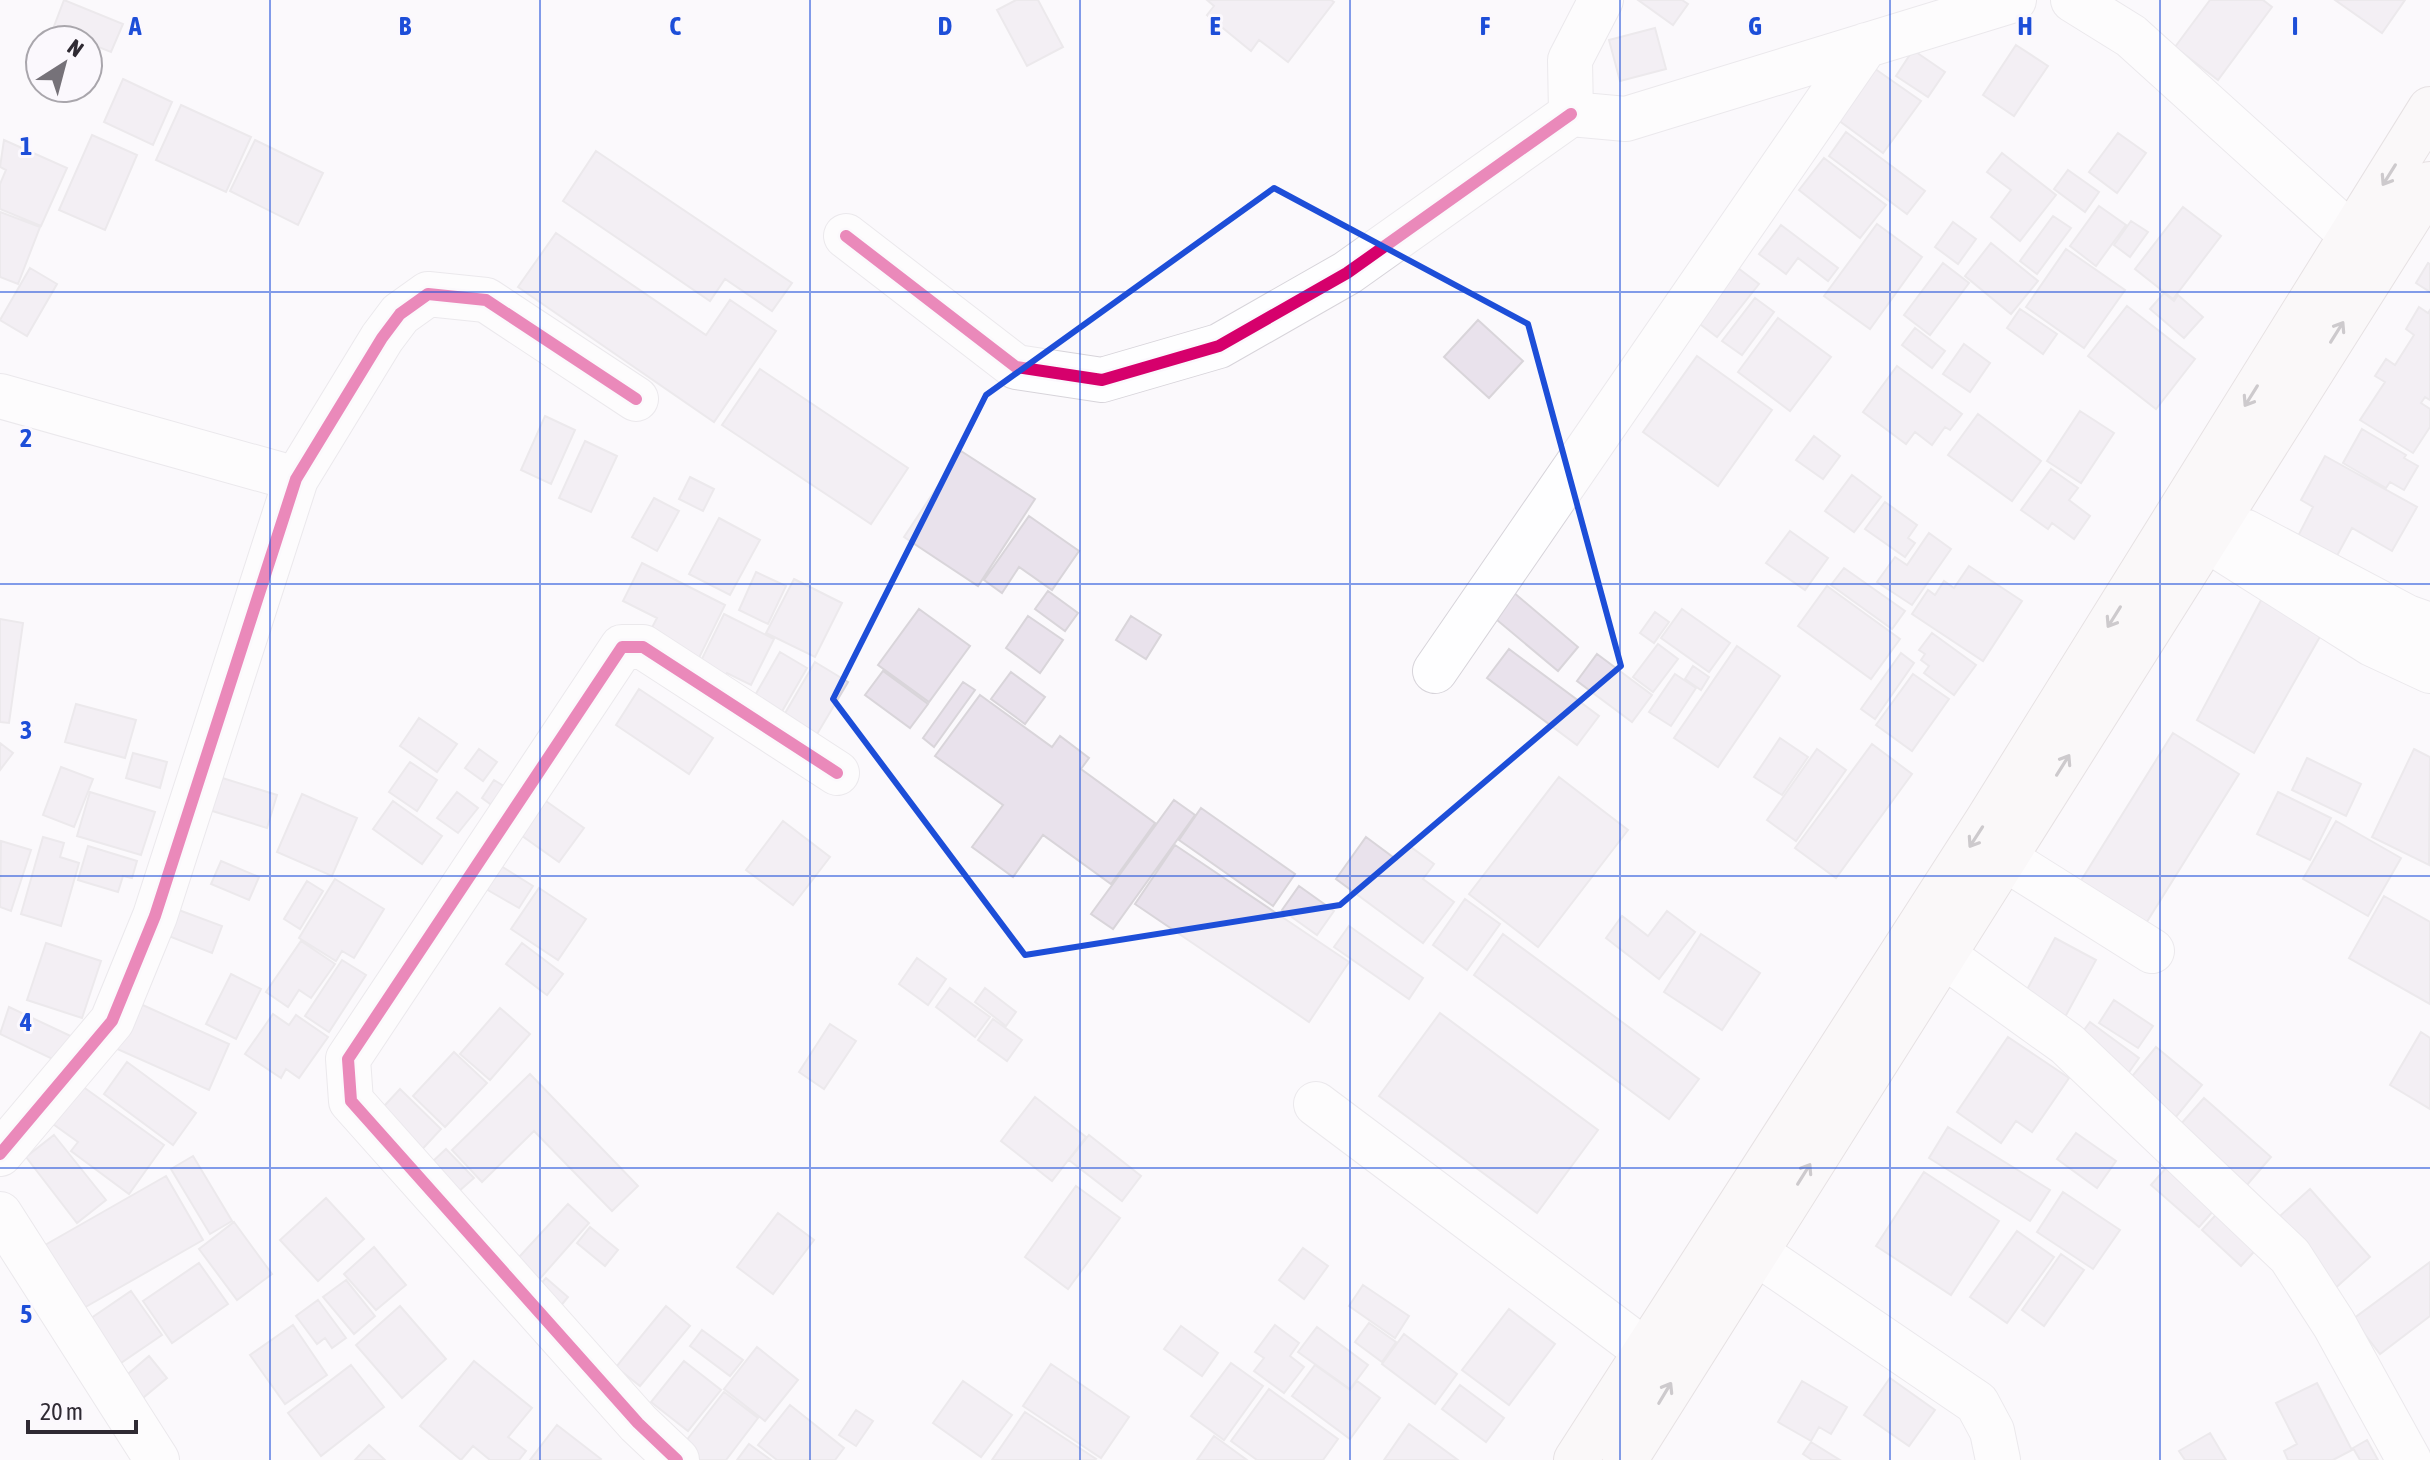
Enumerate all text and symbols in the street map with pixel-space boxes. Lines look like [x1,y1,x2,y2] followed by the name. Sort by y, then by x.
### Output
[128,11,142,41] text: A
[399,11,412,41] text: B
[669,11,681,41] text: C
[938,11,952,41] text: D
[1209,11,1221,41] text: E
[1480,11,1491,41] text: F
[1748,11,1762,41] text: G
[2017,11,2033,41] text: H
[2292,11,2298,41] text: I
[24,24,104,104] north arrow
[63,33,89,62] text: N
[20,131,32,161] text: 1
[2380,163,2396,186] one-way arrow
[2329,321,2345,344] one-way arrow
[2243,384,2259,407] one-way arrow
[20,423,32,453] text: 2
[2106,605,2122,628] one-way arrow
[20,715,32,745] text: 3
[2055,754,2071,777] one-way arrow
[1968,826,1985,848] one-way arrow
[19,1007,32,1037] text: 4
[1797,1163,1813,1186] one-way arrow
[20,1299,32,1329] text: 5
[1658,1382,1674,1405] one-way arrow
[28,1384,136,1434] scale bar
[40,1398,83,1425] text: 20 m

